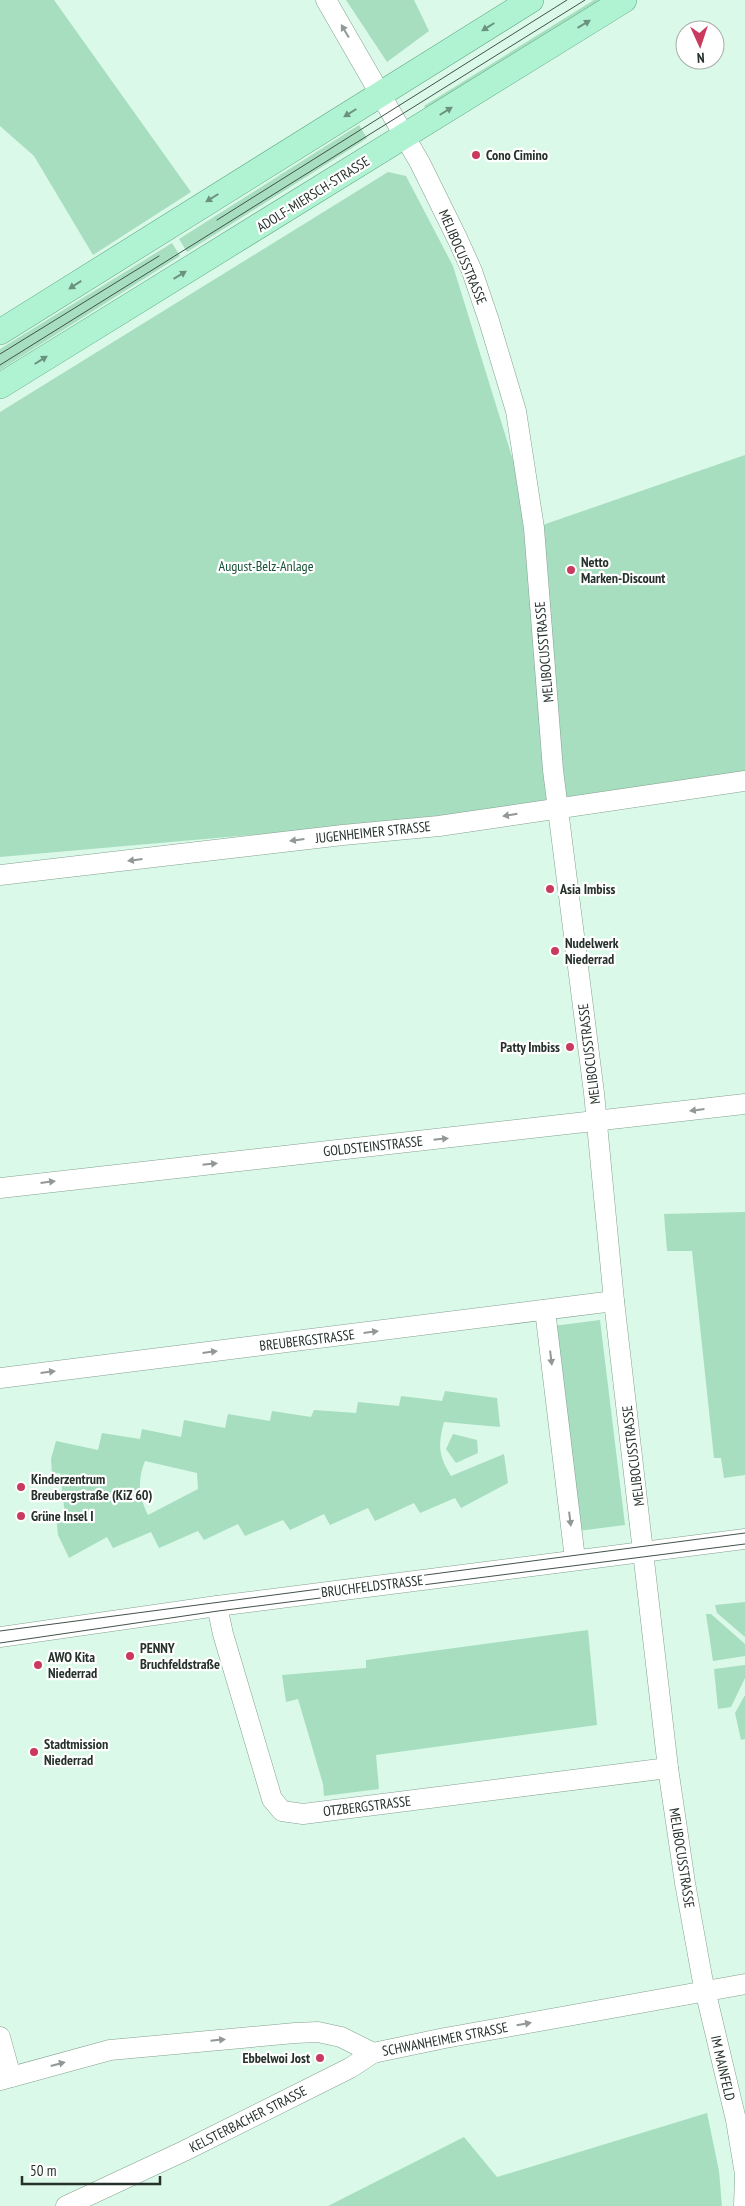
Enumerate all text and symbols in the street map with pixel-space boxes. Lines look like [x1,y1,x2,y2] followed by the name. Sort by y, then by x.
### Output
[577,20,590,29] one-way arrow
[675,20,725,70] north arrow
[482,22,495,31] one-way arrow
[341,24,350,37] one-way arrow
[696,49,705,67] text: N
[439,106,452,115] one-way arrow
[344,108,357,118] one-way arrow
[486,146,548,164] place label: Cono Cimino
[470,149,482,161] marker: Cono Cimino
[253,152,373,236] street label: ADOLF-MIERSCH-STRASSE
[206,194,219,203] one-way arrow
[435,207,491,307] street label: MELIBOCUSSTRASSE
[174,271,187,280] one-way arrow
[68,280,81,289] one-way arrow
[35,355,48,364] one-way arrow
[581,553,665,587] place label: Netto Marken-Discount
[219,557,314,575] park label: August-Belz-Anlage
[565,564,577,576] marker: Netto Marken-Discount
[531,601,557,703] street label: MELIBOCUSSTRASSE
[502,812,518,820] one-way arrow
[314,817,431,847] street label: JUGENHEIMER STRASSE
[288,836,304,844] one-way arrow
[127,856,143,864] one-way arrow
[559,880,616,898] place label: Asia Imbiss
[544,883,556,895] marker: Asia Imbiss
[565,934,619,968] place label: Nudelwerk Niederrad
[549,945,561,957] marker: Nudelwerk Niederrad
[574,1003,604,1105] street label: MELIBOCUSSTRASSE
[500,1038,560,1056] place label: Patty Imbiss
[564,1041,576,1053] marker: Patty Imbiss
[688,1106,704,1114] one-way arrow
[322,1132,424,1160] street label: GOLDSTEINSTRASSE
[433,1135,449,1143] one-way arrow
[202,1160,218,1168] one-way arrow
[41,1178,57,1186] one-way arrow
[258,1325,356,1355] street label: BREUBERGSTRASSE
[363,1327,379,1335] one-way arrow
[202,1348,218,1356] one-way arrow
[547,1350,555,1366] one-way arrow
[41,1368,57,1376] one-way arrow
[618,1405,648,1507] street label: MELIBOCUSSTRASSE
[31,1470,153,1504] place label: Kinderzentrum Breubergstraße (KiZ 60)
[15,1481,27,1493] marker: Kinderzentrum Breubergstraße (KiZ 60)
[31,1507,94,1525] place label: Grüne Insel I
[15,1510,27,1522] marker: Grüne Insel I
[566,1512,574,1528] one-way arrow
[320,1571,424,1601] street label: BRUCHFELDSTRASSE
[140,1639,220,1673] place label: PENNY Bruchfeldstraße
[47,1648,97,1682] place label: AWO Kita Niederrad
[124,1650,136,1662] marker: PENNY Bruchfeldstraße
[32,1659,44,1671] marker: AWO Kita Niederrad
[44,1735,108,1769] place label: Stadtmission Niederrad
[28,1746,40,1758] marker: Stadtmission Niederrad
[322,1792,412,1820] street label: OTZBERGSTRASSE
[665,1807,699,1909] street label: MELIBOCUSSTRASSE
[381,2018,509,2060] street label: SCHWANHEIMER STRASSE
[517,2019,533,2027] one-way arrow
[707,2034,739,2102] street label: IM MAINFELD
[210,2036,226,2044] one-way arrow
[242,2049,310,2067] place label: Ebbelwoi Jost
[314,2052,326,2064] marker: Ebbelwoi Jost
[50,2060,65,2068] one-way arrow
[186,2082,310,2156] street label: KELSTERBACHER STRASSE
[22,2154,160,2186] scale bar
[30,2161,56,2180] text: 50 m

